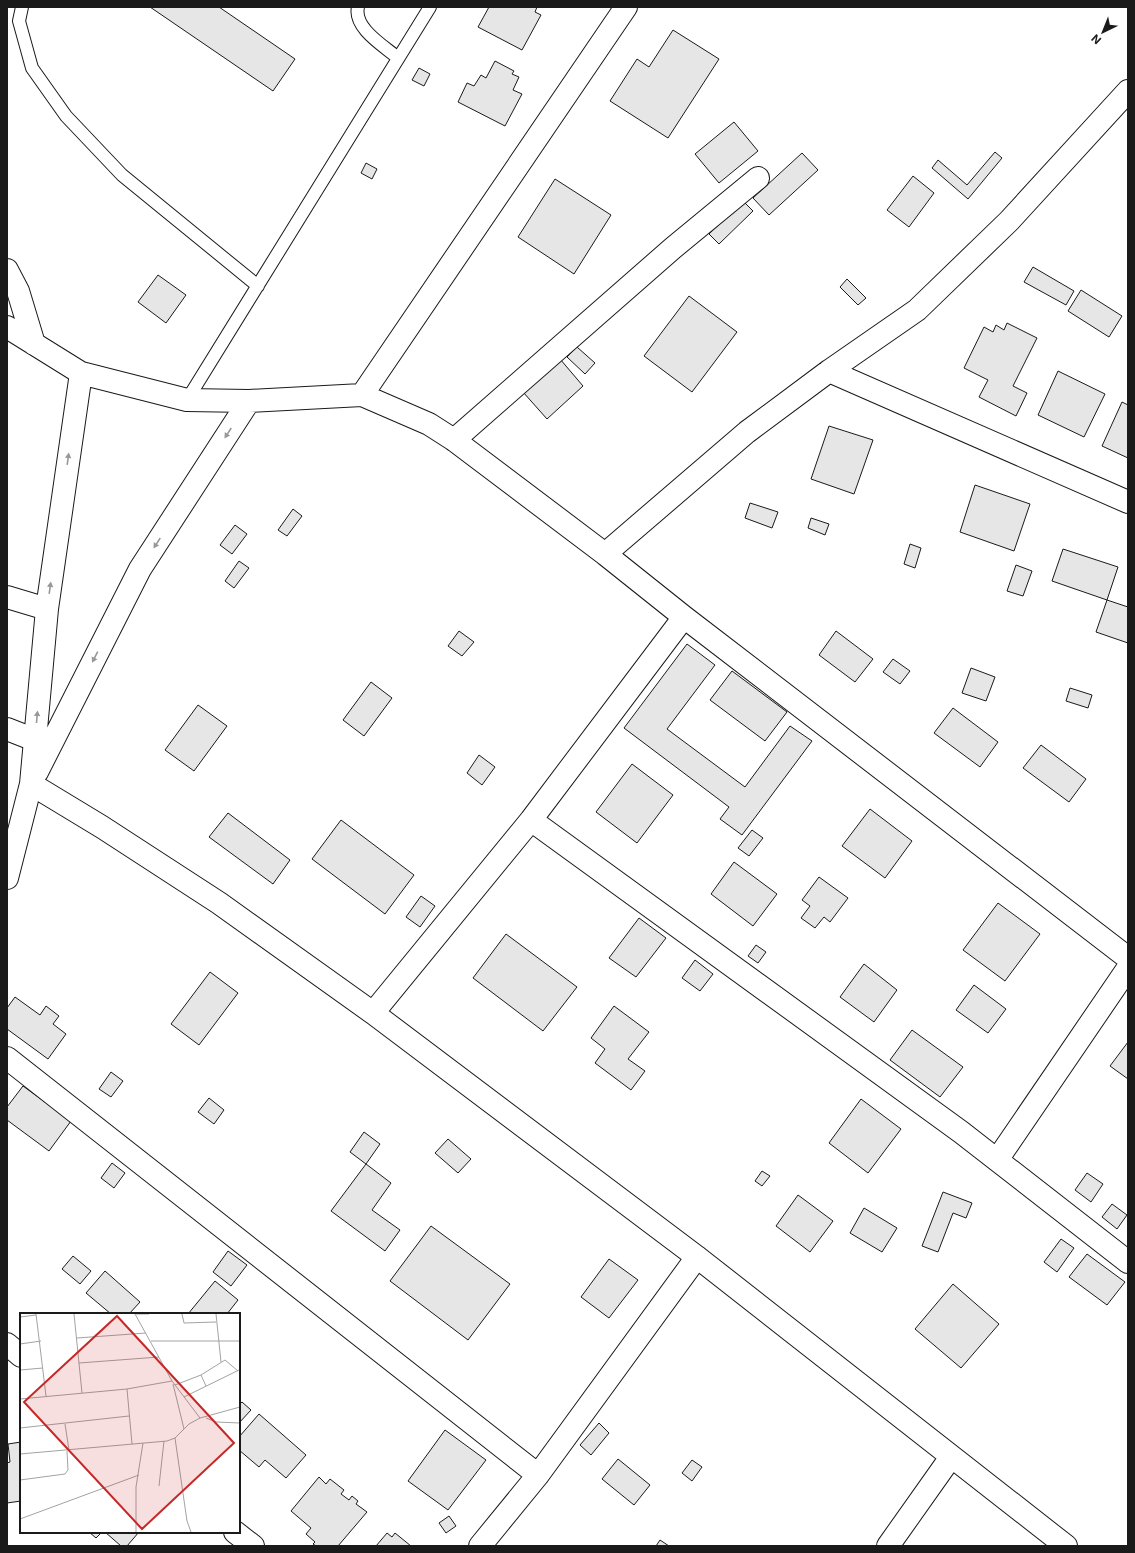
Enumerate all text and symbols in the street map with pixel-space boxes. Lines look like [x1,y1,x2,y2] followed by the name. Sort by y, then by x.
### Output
[1083,12,1123,52] north arrow
[1088,31,1104,47] text: N
[224,428,232,439] one-way arrow
[65,453,71,465] one-way arrow
[153,537,161,548] one-way arrow
[47,581,53,594] one-way arrow
[92,651,99,663] one-way arrow
[34,711,41,723] one-way arrow
[20,1313,240,1533] inset map

